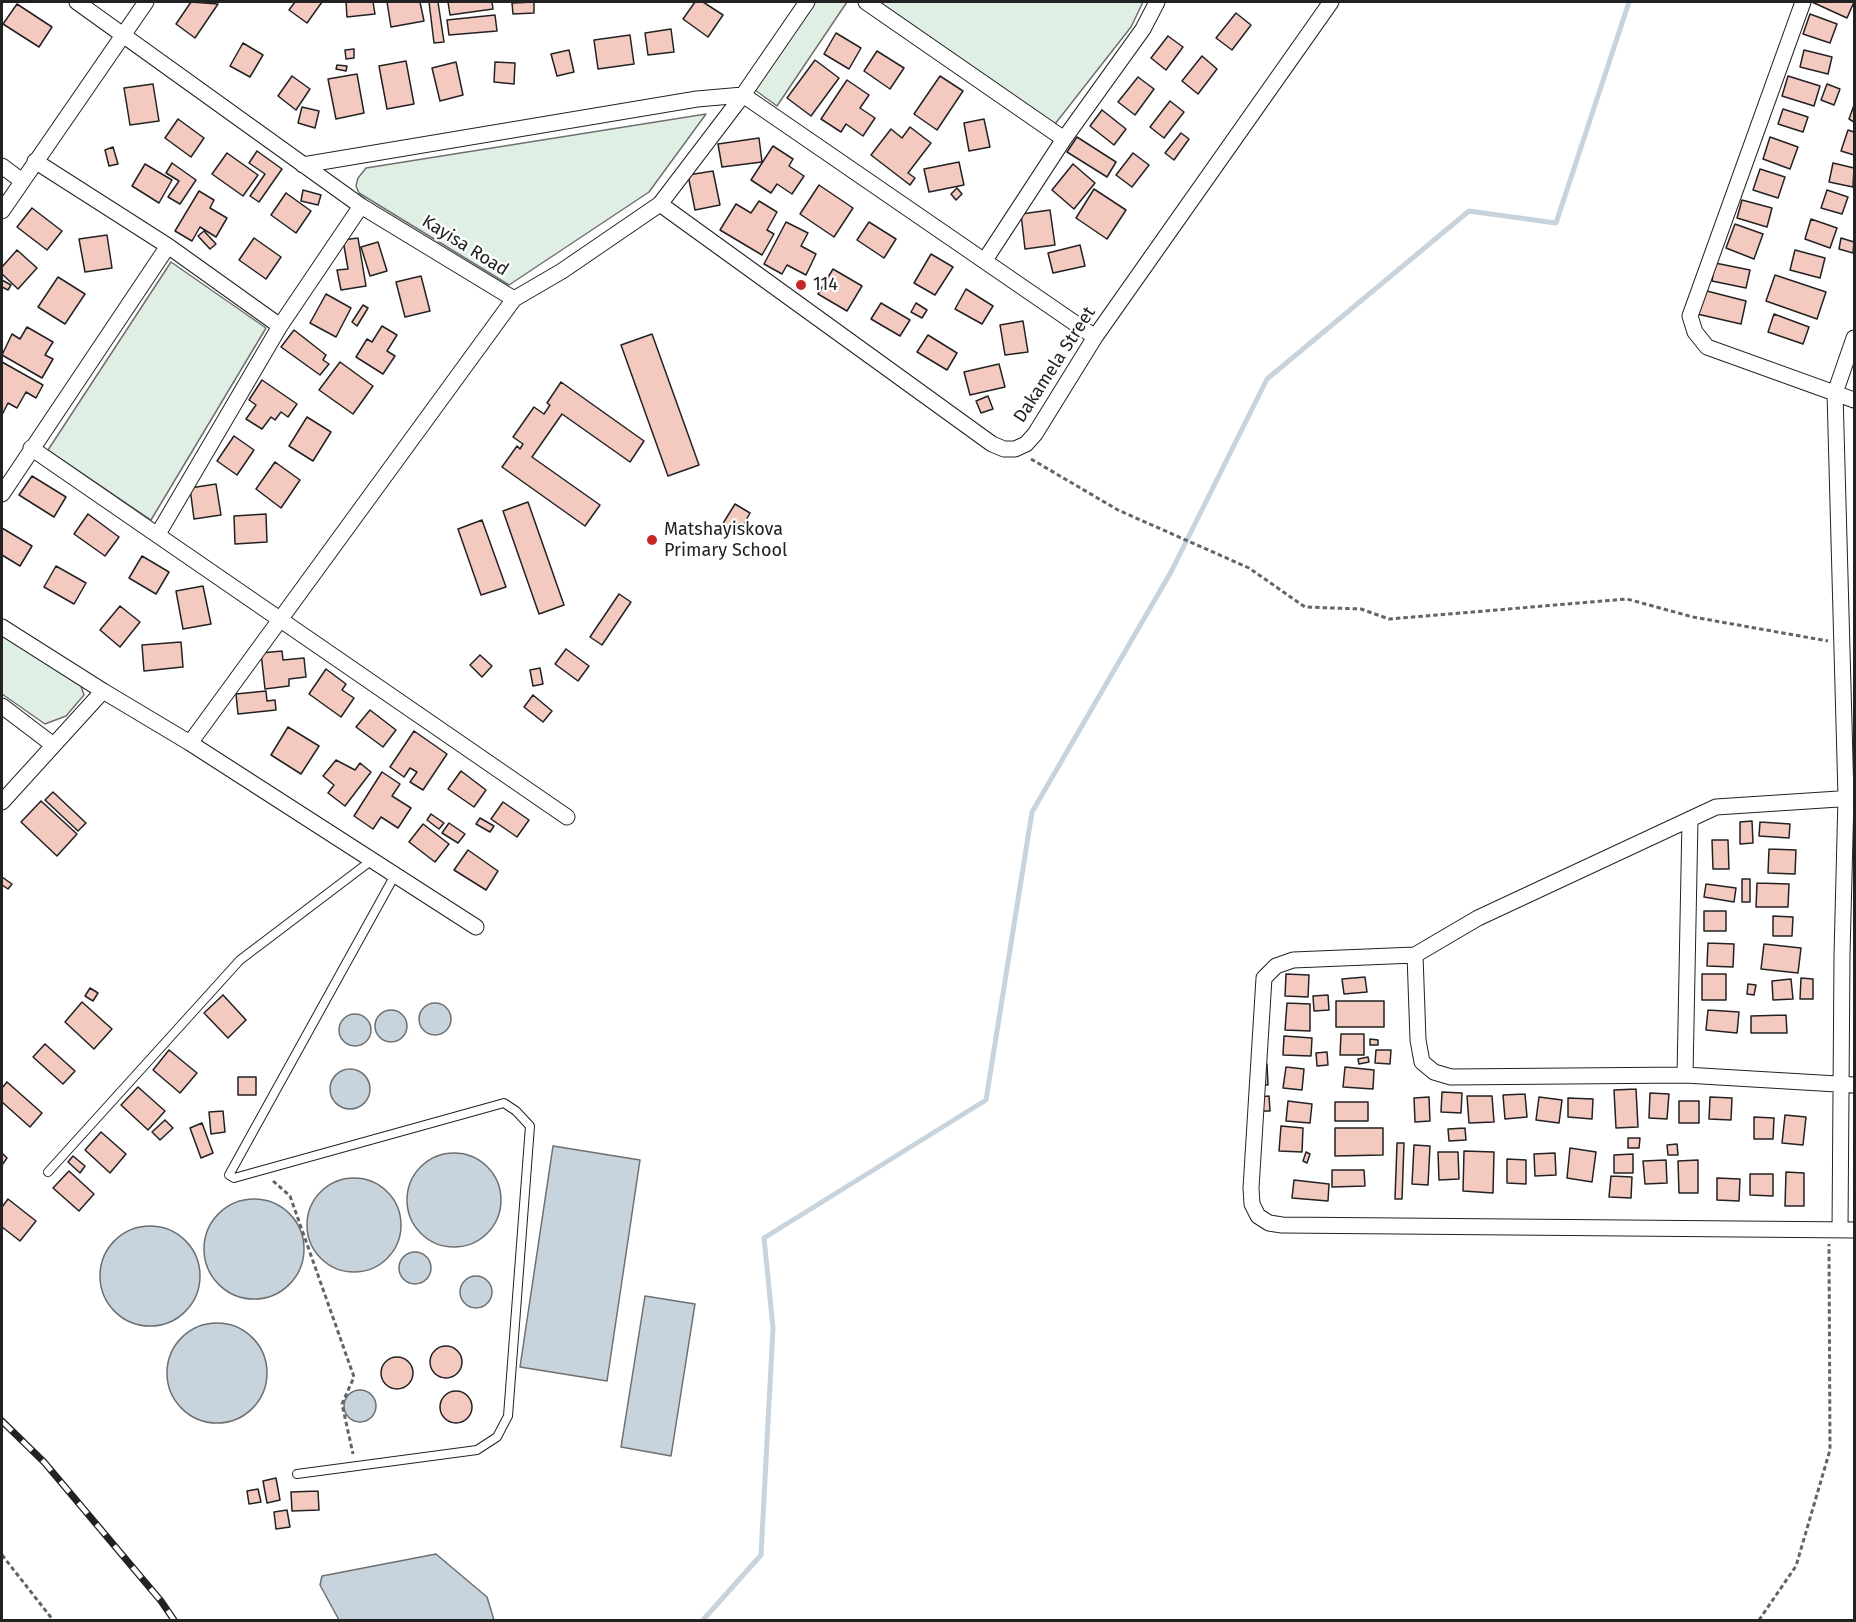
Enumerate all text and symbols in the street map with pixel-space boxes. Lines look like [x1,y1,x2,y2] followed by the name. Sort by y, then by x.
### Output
[418,211,512,281] street label: Kayisa Road
[813,274,838,296] place label: 114
[794,278,808,292] marker: 114
[1010,303,1100,427] street label: Dakamela Street
[664,519,787,562] place label: Matshayiskova Primary School
[645,533,659,547] marker: Matshayiskova Primary School

